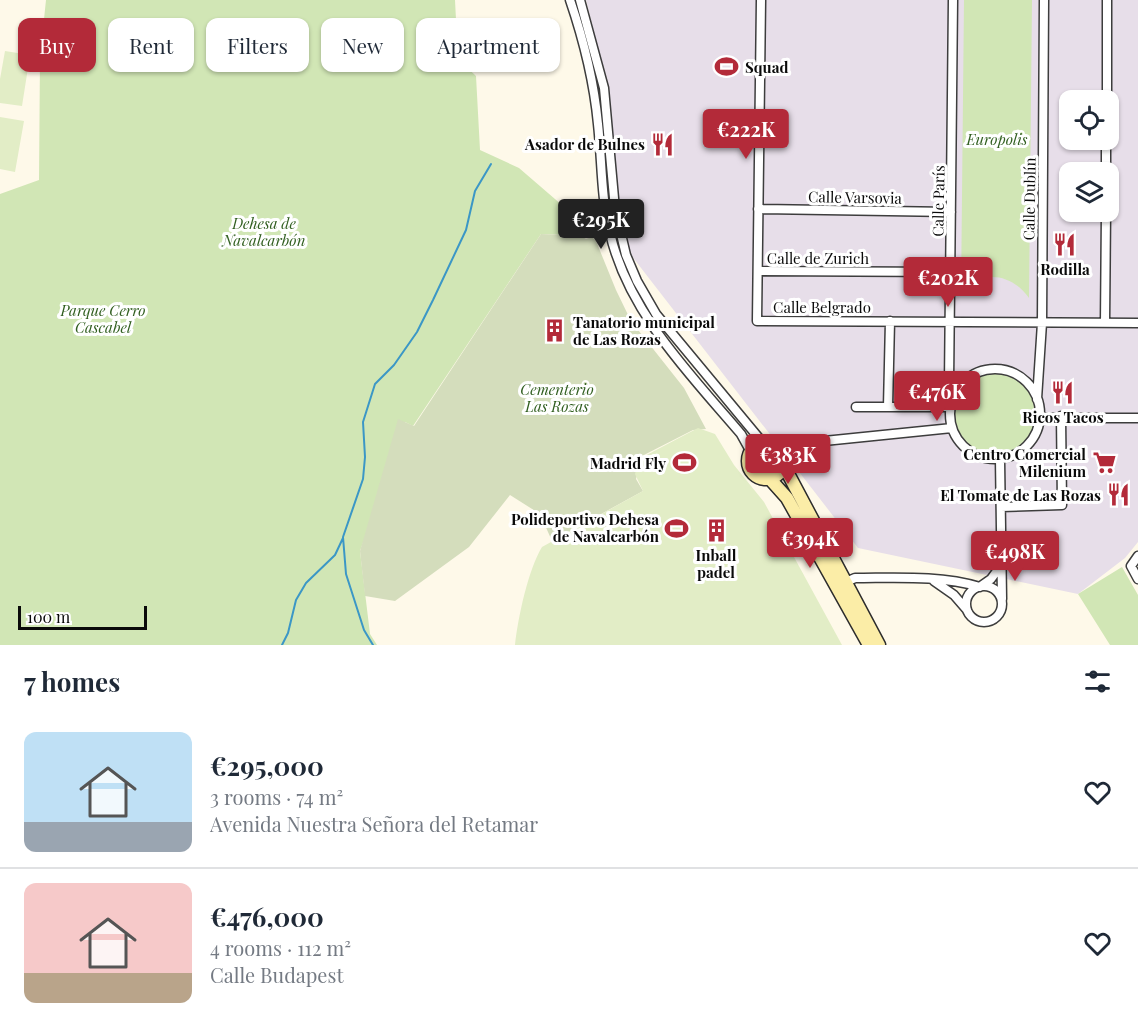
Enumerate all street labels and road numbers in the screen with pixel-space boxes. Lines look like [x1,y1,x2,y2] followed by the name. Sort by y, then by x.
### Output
[1018,157,1040,241] street label: Calle Dublín
[927,165,949,237] street label: Calle París
[808,186,903,208] street label: Calle Varsovia
[767,248,869,268] street label: Calle de Zurich
[773,297,871,317] street label: Calle Belgrado

